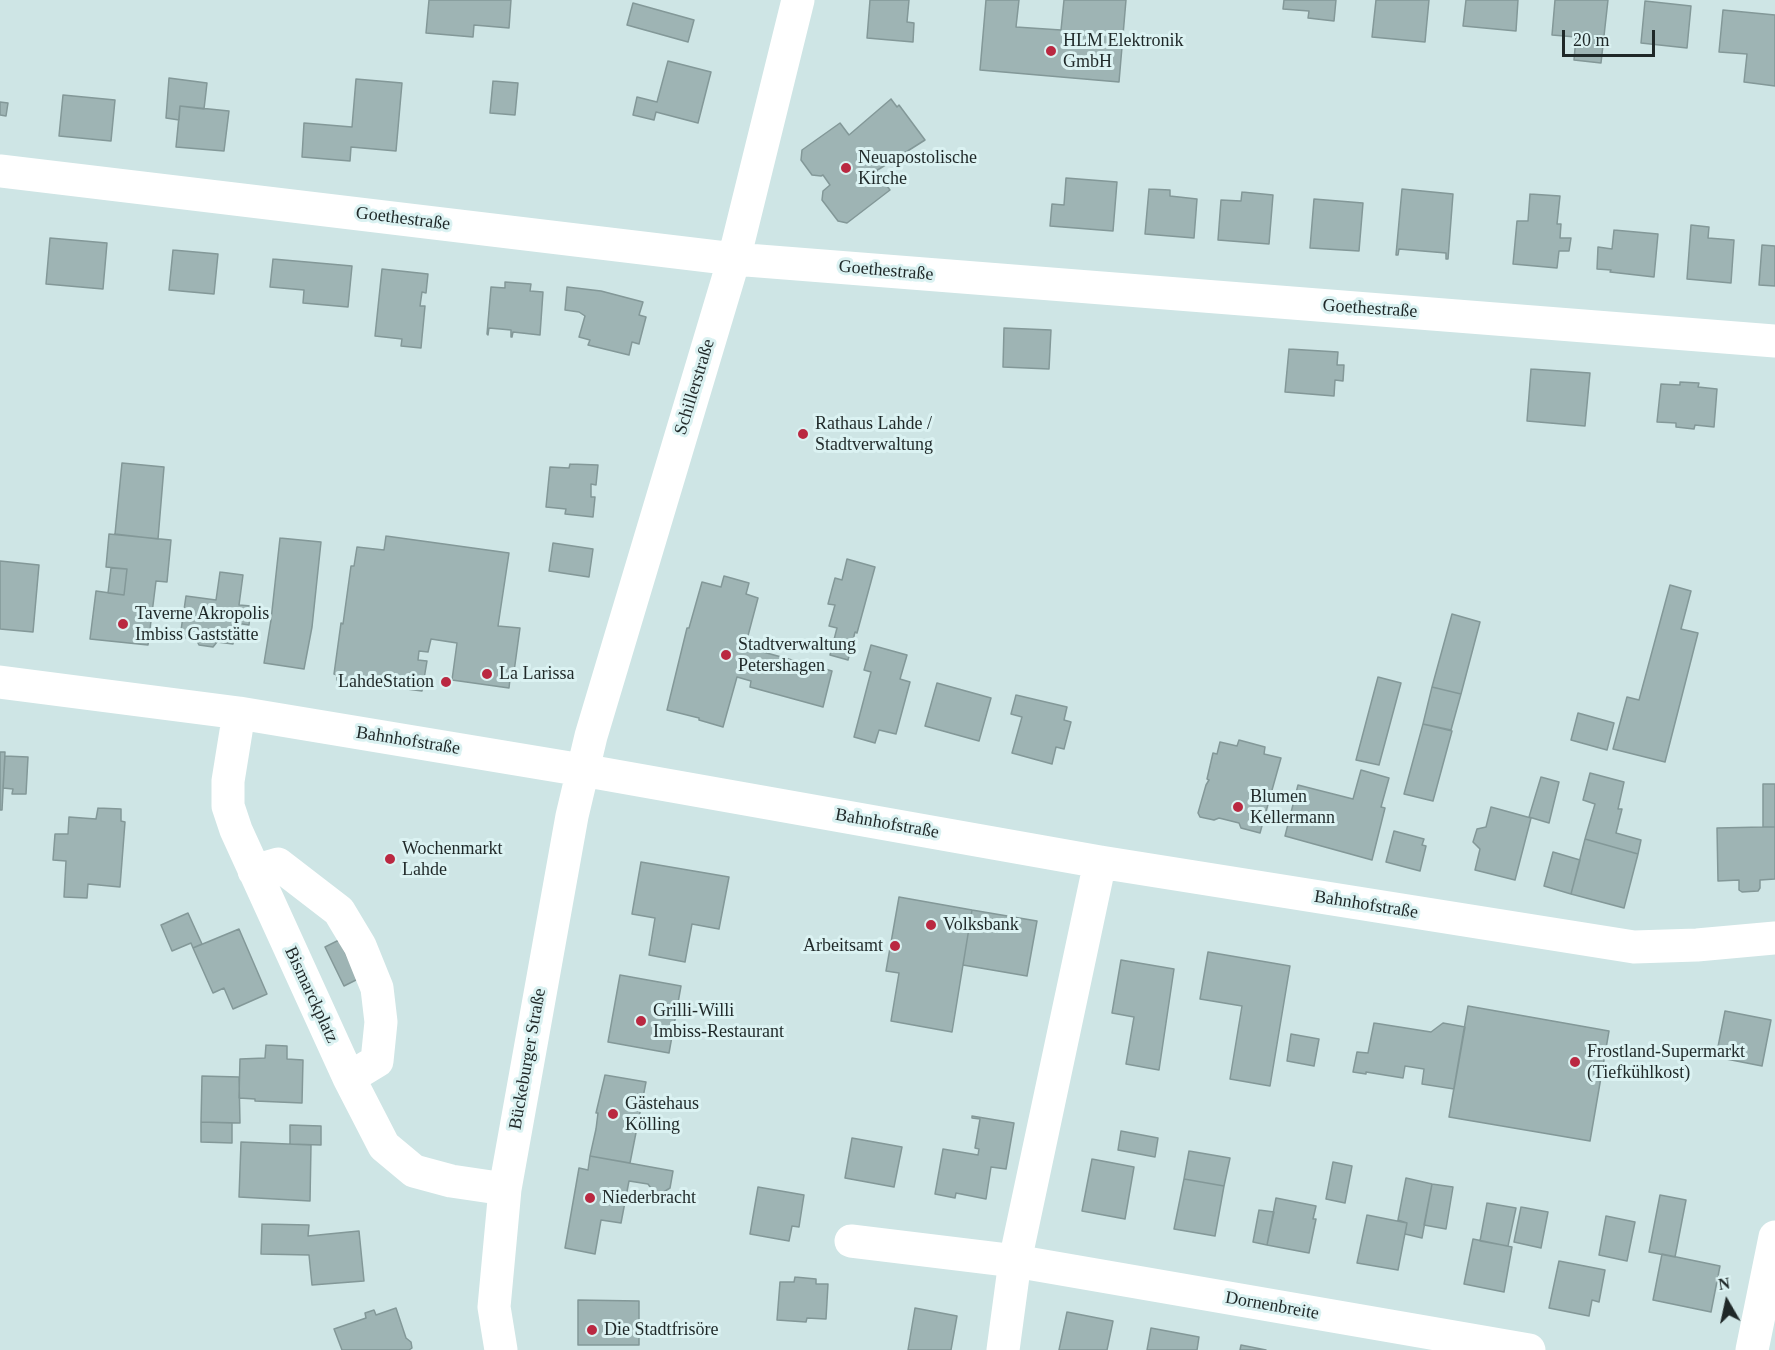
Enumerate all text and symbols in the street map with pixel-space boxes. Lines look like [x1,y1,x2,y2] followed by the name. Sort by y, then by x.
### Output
[1565,18,1658,56] scale bar
[1063,30,1183,72] place label: HLM Elektronik GmbH
[1573,30,1610,50] text: 20 m
[1044,44,1058,58] marker: HLM Elektronik GmbH
[858,147,977,190] place label: Neuapostolische Kirche
[839,161,853,175] marker: Neuapostolische Kirche
[355,202,451,236] street label: Goethestraße
[838,256,934,286] street label: Goethestraße
[1322,295,1418,323] street label: Goethestraße
[670,337,720,437] street label: Schillerstraße
[815,413,933,456] place label: Rathaus Lahde / Stadtverwaltung
[796,427,810,441] marker: Rathaus Lahde / Stadtverwaltung
[135,603,269,646] place label: Taverne Akropolis Imbiss Gaststätte
[116,617,130,631] marker: Taverne Akropolis Imbiss Gaststätte
[738,634,856,676] place label: Stadtverwaltung Petershagen
[719,648,733,662] marker: Stadtverwaltung Petershagen
[499,663,574,685] place label: La Larissa
[480,667,494,681] marker: La Larissa
[338,671,434,693] place label: LahdeStation
[439,675,453,689] marker: LahdeStation
[354,722,462,760] street label: Bahnhofstraße
[1250,786,1335,828] place label: Blumen Kellermann
[1231,800,1245,814] marker: Blumen Kellermann
[833,804,941,844] street label: Bahnhofstraße
[402,838,503,880] place label: Wochenmarkt Lahde
[383,852,397,866] marker: Wochenmarkt Lahde
[1312,886,1420,924] street label: Bahnhofstraße
[943,914,1019,936] place label: Volksbank
[924,918,938,932] marker: Volksbank
[803,935,883,957] place label: Arbeitsamt
[888,939,902,953] marker: Arbeitsamt
[279,943,343,1047] street label: Bismarckplatz
[505,987,551,1131] street label: Bückeburger Straße
[653,1000,784,1042] place label: Grilli-Willi Imbiss-Restaurant
[634,1014,648,1028] marker: Grilli-Willi Imbiss-Restaurant
[1587,1041,1745,1084] place label: Frostland-Supermarkt (Tiefkühlkost)
[1568,1055,1582,1069] marker: Frostland-Supermarkt (Tiefkühlkost)
[625,1093,699,1136] place label: Gästehaus Kölling
[606,1107,620,1121] marker: Gästehaus Kölling
[602,1187,696,1209] place label: Niederbracht
[583,1191,597,1205] marker: Niederbracht
[1697,1272,1757,1332] north arrow
[1717,1274,1731,1293] text: N
[1223,1287,1321,1325] street label: Dornenbreite
[604,1319,718,1341] place label: Die Stadtfrisöre
[585,1323,599,1337] marker: Die Stadtfrisöre

